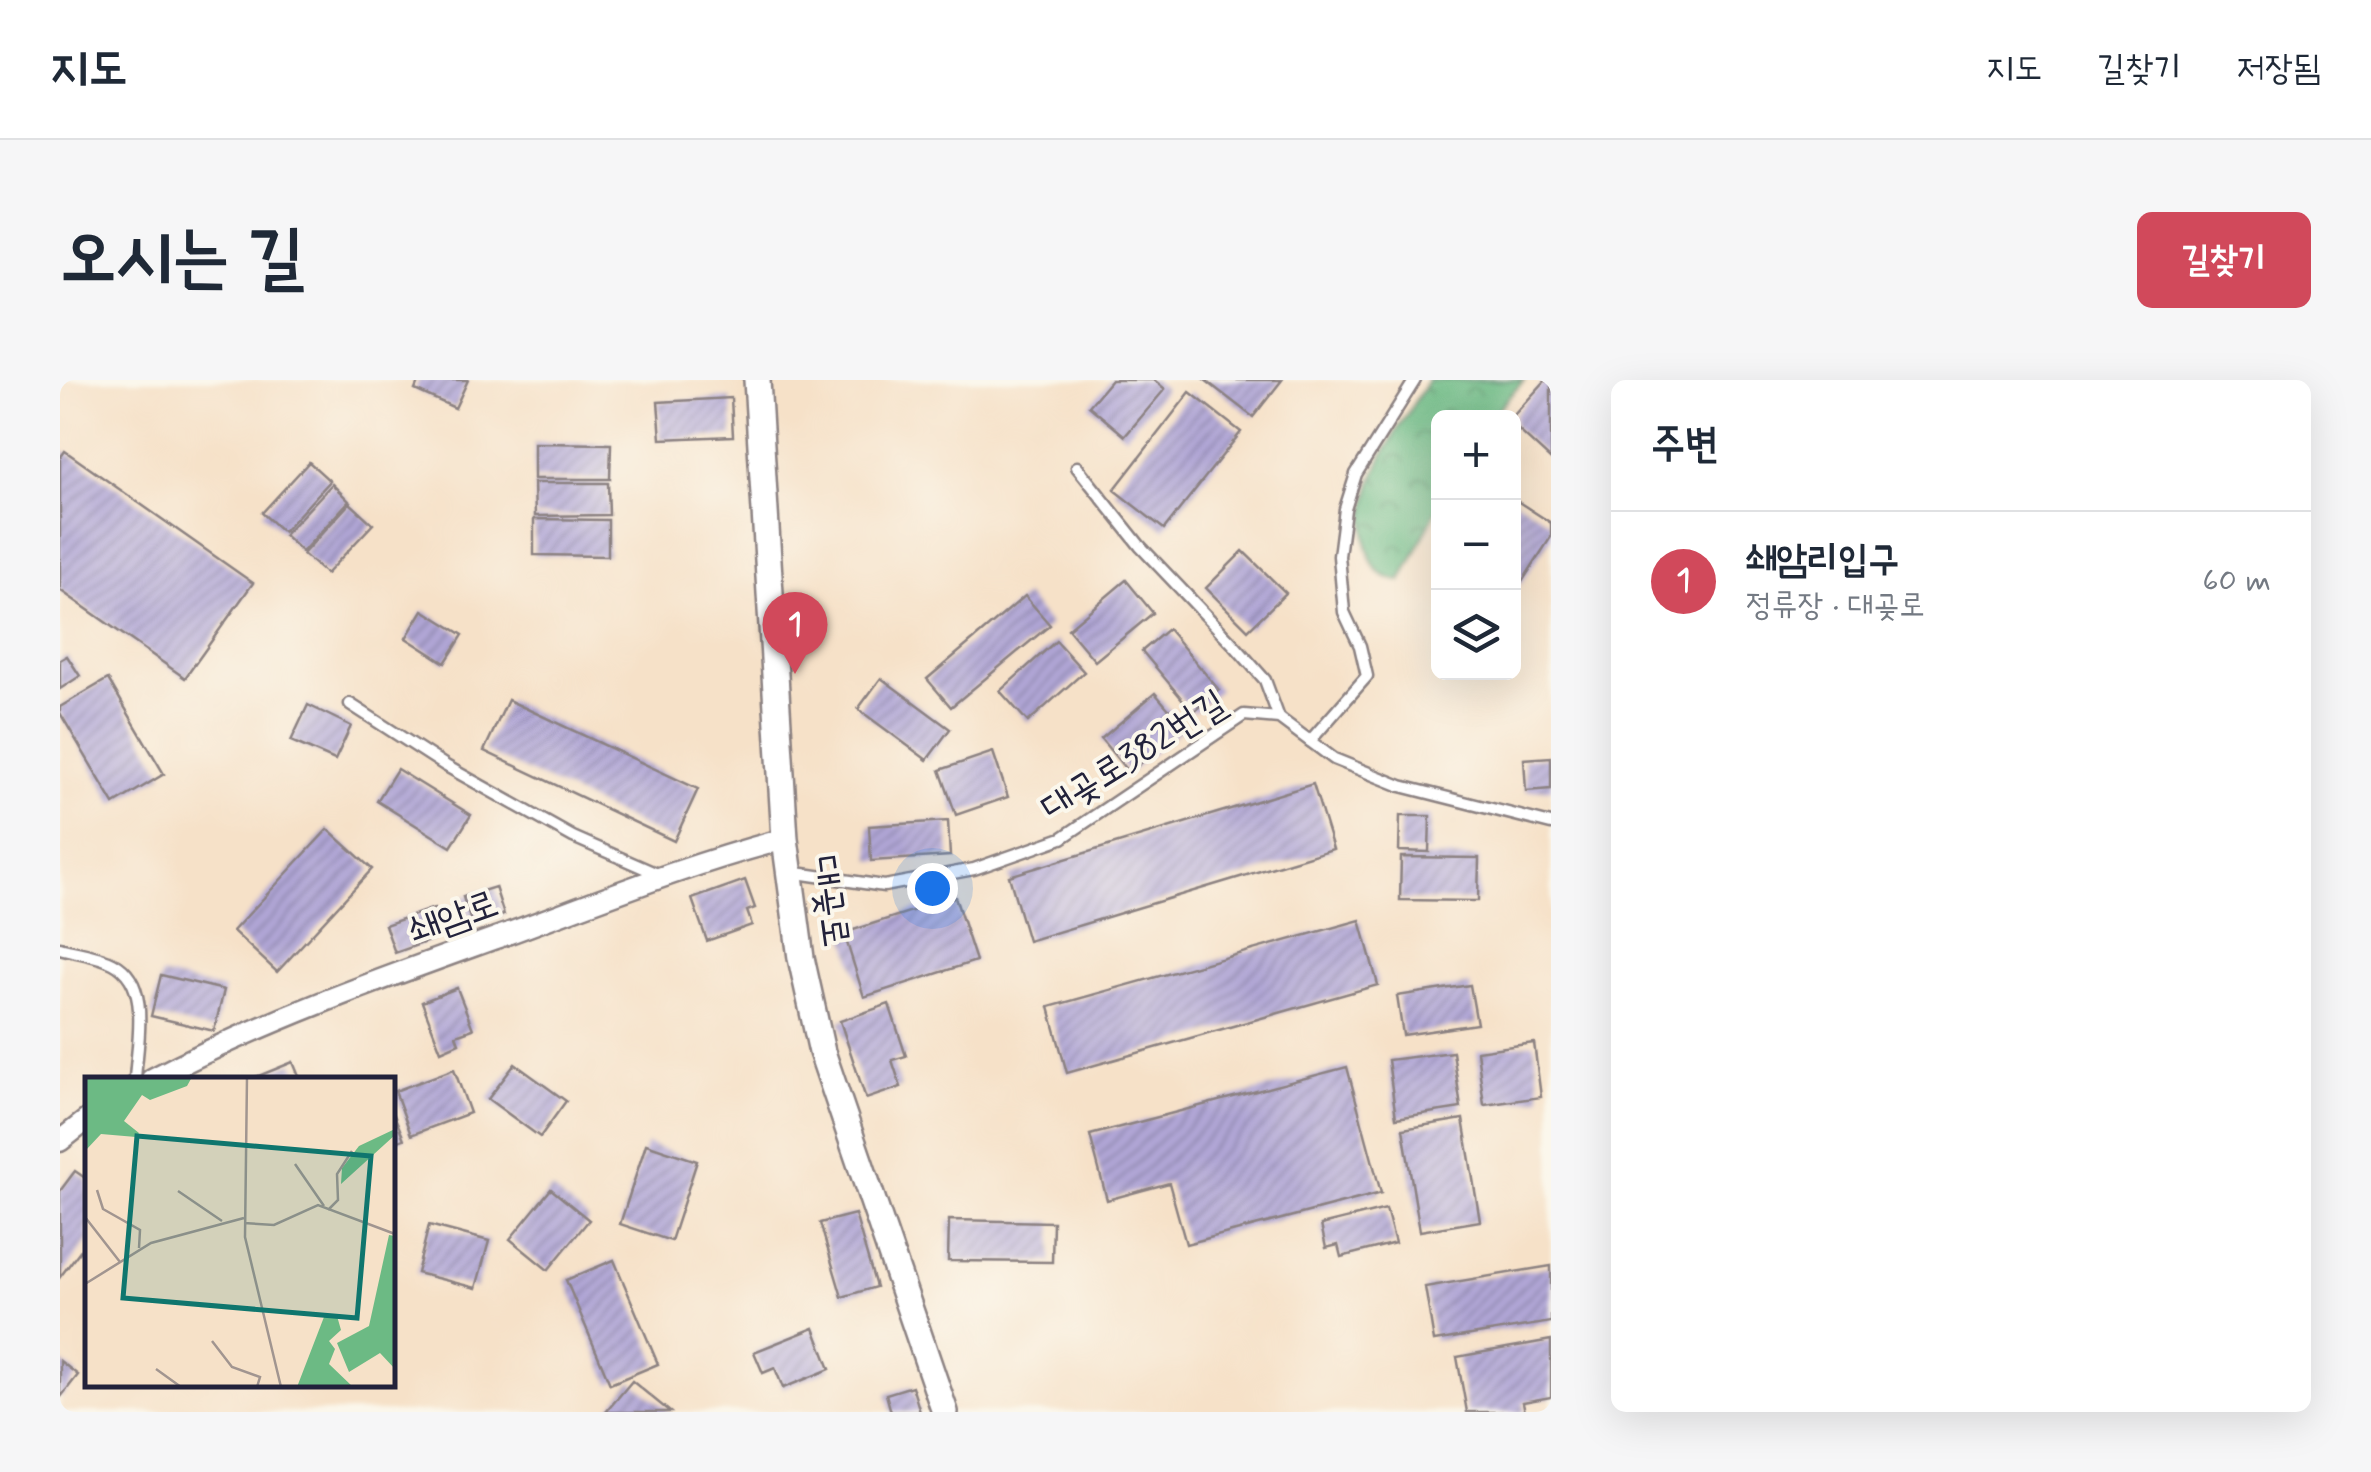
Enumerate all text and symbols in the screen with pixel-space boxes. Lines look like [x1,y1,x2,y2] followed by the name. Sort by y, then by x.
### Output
[50,38,127,101] text: 지도
[1986,46,2042,92] text: 지도
[2097,46,2182,92] text: 길찾기
[2237,46,2321,92] text: 저장됨
[2137,212,2311,308] button: 길찾기
[60,214,304,306] text: 오시는 길
[1431,410,1521,680] map controls
[1431,410,1521,500] button: +
[1651,418,1719,473] text: 주변
[1431,500,1521,590] button: −
[1746,536,1899,585] text: 쇄암리입구
[1676,560,1691,602] text: 1
[2202,560,2271,602] text: 60 m
[1746,585,1925,627] text: 정류장 · 대곶로
[1431,590,1521,680] button: layers
[762,592,828,674] pin: 1
[1032,680,1236,833] street label: 대곶로382번길
[799,853,860,950] street label: 대곶로
[907,863,958,914] your location
[402,880,505,957] street label: 쇄암로
[85,1077,395,1387] inset map

